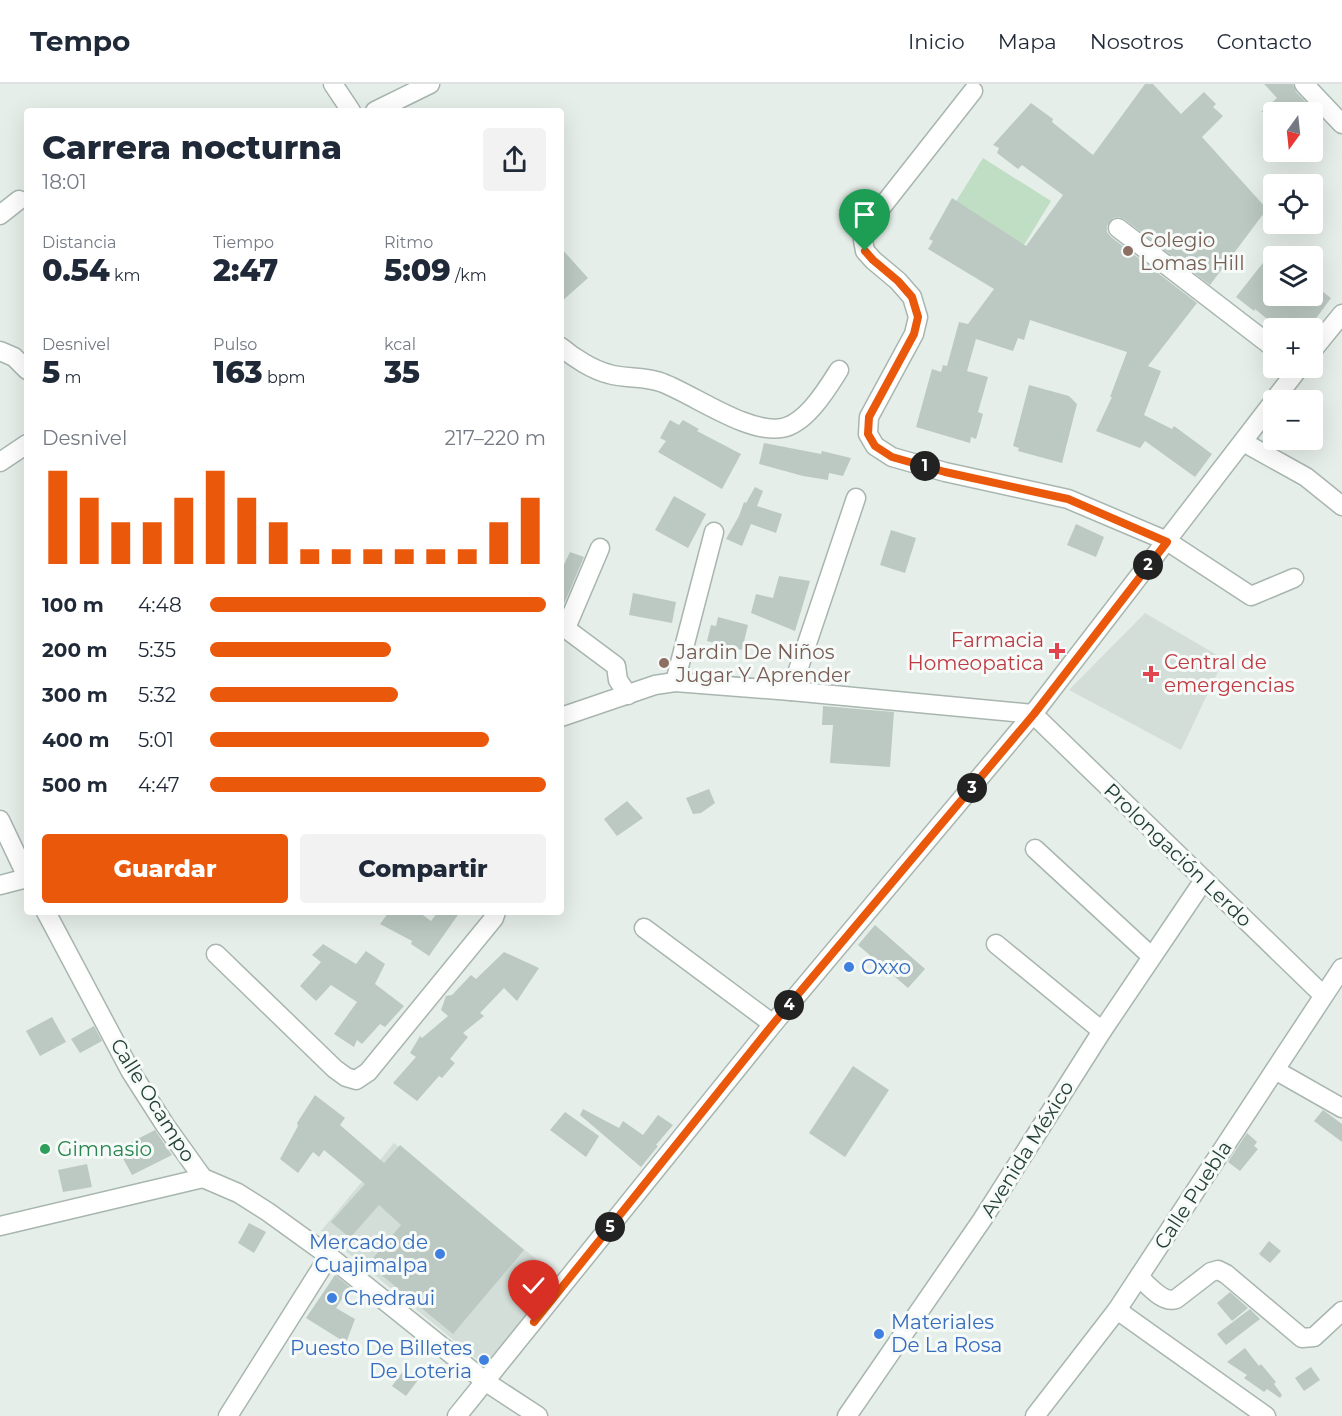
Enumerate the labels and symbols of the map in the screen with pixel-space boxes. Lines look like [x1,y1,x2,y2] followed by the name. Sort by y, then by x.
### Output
[1263,102,1323,162] north arrow
[839,189,890,251] pin
[1140,228,1245,275] place label: Colegio Lomas Hill
[1121,244,1135,258] marker: Colegio Lomas Hill
[910,451,940,481] pin: 1
[1133,550,1163,580] pin: 2
[908,628,1044,675] place label: Farmacia Homeopatica
[675,640,851,687] place label: Jardin De Niños Jugar Y Aprender
[1048,642,1066,660] marker: Farmacia Homeopatica
[1164,650,1295,697] place label: Central de emergencias
[657,656,671,670] marker: Jardin De Niños Jugar Y Aprender
[1142,665,1160,683] marker: Central de emergencias
[957,773,987,803] pin: 3
[1099,778,1257,932] street label: Prolongación Lerdo
[861,955,911,979] place label: Oxxo
[842,960,856,974] marker: Oxxo
[774,990,804,1020] pin: 4
[105,1034,201,1166] street label: Calle Ocampo
[975,1076,1079,1222] street label: Avenida México
[1149,1136,1237,1254] street label: Calle Puebla
[57,1137,152,1161] place label: Gimnasio
[38,1142,52,1156] marker: Gimnasio
[595,1212,625,1242] pin: 5
[309,1230,428,1277] place label: Mercado de Cuajimalpa
[433,1247,447,1261] marker: Mercado de Cuajimalpa
[508,1260,559,1322] pin
[344,1286,435,1310] place label: Chedraui
[325,1291,339,1305] marker: Chedraui
[891,1310,1002,1357] place label: Materiales De La Rosa
[872,1327,886,1341] marker: Materiales De La Rosa
[290,1336,472,1383] place label: Puesto De Billetes De Loteria
[477,1353,491,1367] marker: Puesto De Billetes De Loteria

